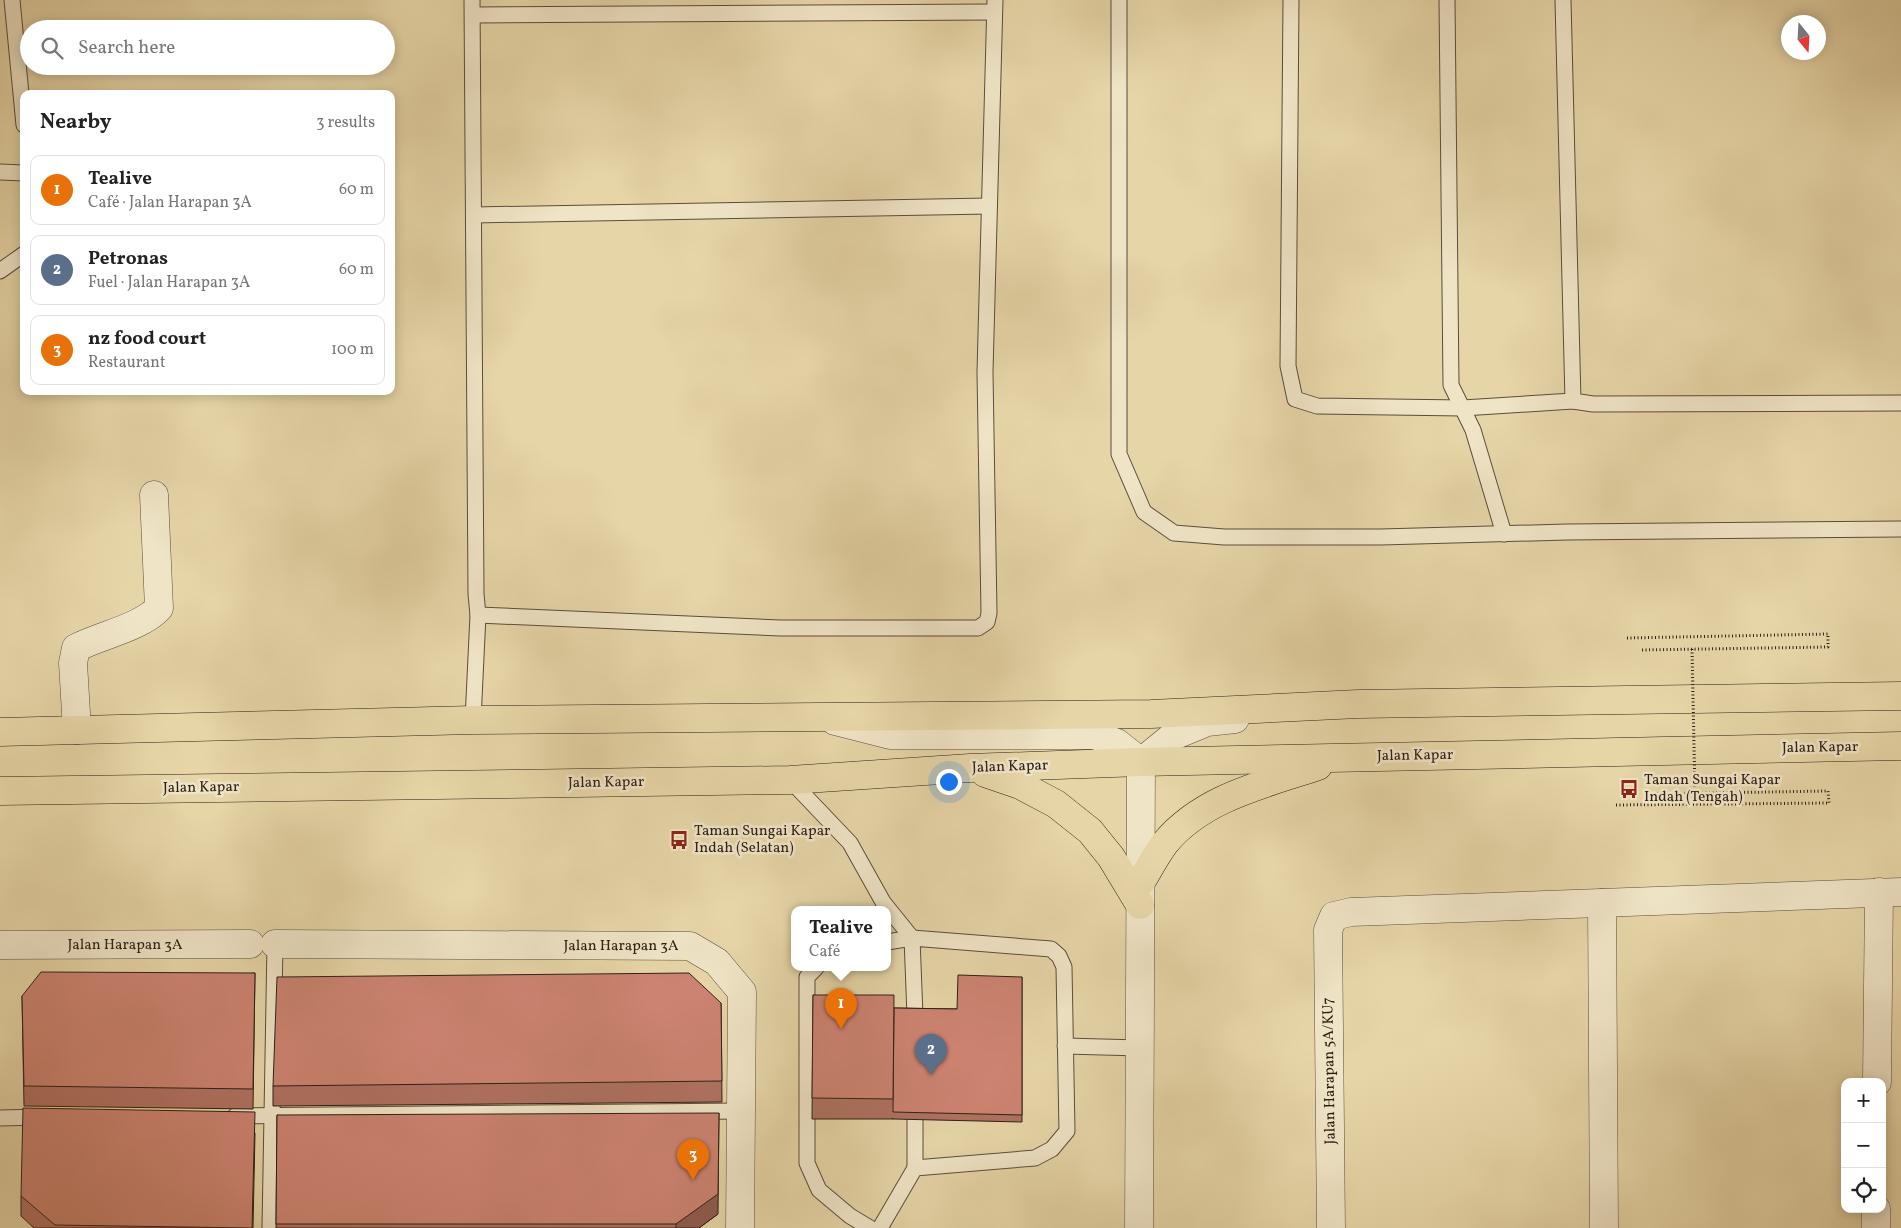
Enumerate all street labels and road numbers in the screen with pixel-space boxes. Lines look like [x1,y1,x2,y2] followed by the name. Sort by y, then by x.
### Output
[1782,737,1858,759] street label: Jalan Kapar
[1377,745,1453,767] street label: Jalan Kapar
[972,755,1048,779] street label: Jalan Kapar
[568,772,644,794] street label: Jalan Kapar
[163,777,239,799] street label: Jalan Kapar
[67,935,183,956] street label: Jalan Harapan 3A
[563,936,679,957] street label: Jalan Harapan 3A
[1318,997,1342,1145] street label: Jalan Harapan 5A/KU7

